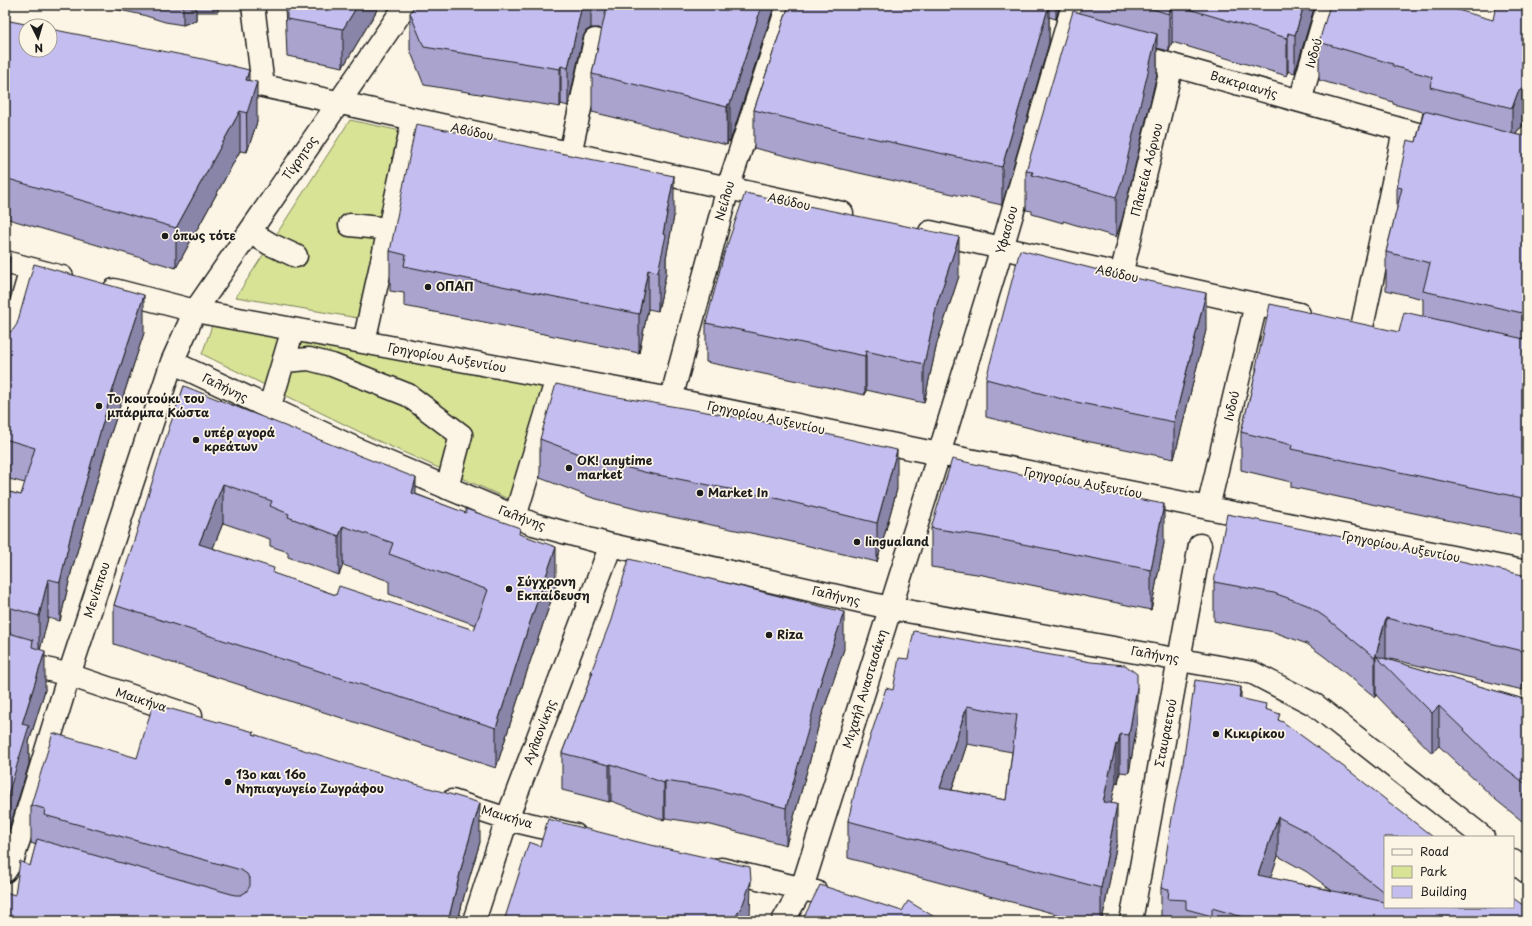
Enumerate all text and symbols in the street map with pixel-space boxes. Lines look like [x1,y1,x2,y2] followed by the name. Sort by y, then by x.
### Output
[18,18,58,58] north arrow
[1300,36,1326,70] street label: Ινδού
[34,40,44,57] text: N
[1209,66,1280,102] street label: Βακτριανής
[449,118,495,144] street label: Αβύδου
[1126,121,1166,219] street label: Πλατεία Αόρνου
[277,132,321,183] street label: Τίγρητος
[710,178,738,223] street label: Νείλου
[766,188,812,214] street label: Αβύδου
[991,204,1021,256] street label: Υφασίου
[173,226,236,244] place label: όπως τότε
[160,231,170,241] marker: όπως τότε
[1094,260,1140,286] street label: Αβύδου
[436,277,474,295] place label: ΟΠΑΠ
[423,282,433,292] marker: ΟΠΑΠ
[386,338,508,376] street label: Γρηγορίου Αυξεντίου
[199,368,251,406] street label: Γαλήνης
[107,389,209,421] place label: Το κουτούκι του μπάρμπα Κώστα
[1219,389,1243,423] street label: Ινδού
[706,396,827,438] street label: Γρηγορίου Αυξεντίου
[94,401,104,411] marker: Το κουτούκι του μπάρμπα Κώστα
[204,423,276,455] place label: υπέρ αγορά κρεάτων
[191,435,201,445] marker: υπέρ αγορά κρεάτων
[577,451,653,483] place label: OK! anytime market
[1023,462,1144,502] street label: Γρηγορίου Αυξεντίου
[564,463,574,473] marker: OK! anytime market
[708,483,768,501] place label: Market In
[695,488,705,498] marker: Market In
[496,500,548,534] street label: Γαλήνης
[1341,526,1462,566] street label: Γρηγορίου Αυξεντίου
[865,532,929,550] place label: lingualand
[852,537,862,547] marker: lingualand
[79,559,114,620] street label: Μενίππου
[517,572,590,604] place label: Σύγχρονη Εκπαίδευση
[810,581,862,609] street label: Γαλήνης
[504,584,514,594] marker: Σύγχρονη Εκπαίδευση
[777,625,804,643] place label: Riza
[837,627,891,750] street label: Μιχαήλ Αναστασάκη
[764,630,774,640] marker: Riza
[1129,641,1181,667] street label: Γαλήνης
[113,682,169,716] street label: Μαικήνα
[518,696,560,767] street label: Αγλαονίκης
[1150,697,1180,769] street label: Σταυραετού
[1224,724,1285,742] place label: Κικιρίκου
[1211,729,1221,739] marker: Κικιρίκου
[236,765,384,797] place label: 13ο και 16ο Νηπιαγωγείο Ζωγράφου
[223,777,233,787] marker: 13ο και 16ο Νηπιαγωγείο Ζωγράφου
[479,800,535,832] street label: Μαικήνα
[1384,836,1514,908] legend
[1420,842,1449,860] text: Road
[1420,862,1447,880] text: Park
[1420,882,1467,900] text: Building

